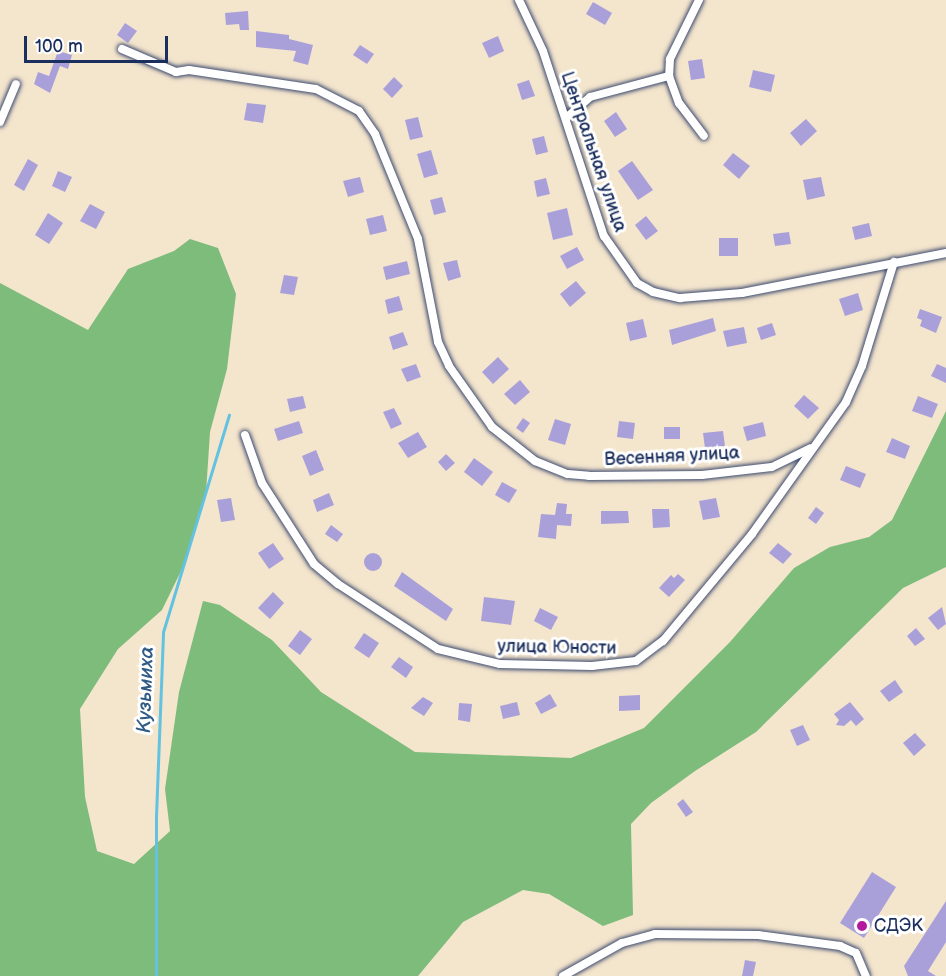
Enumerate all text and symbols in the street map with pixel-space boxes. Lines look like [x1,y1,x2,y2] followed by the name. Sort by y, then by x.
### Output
[27,24,171,62] scale bar
[35,36,83,57] text: 100 m
[555,69,631,235] street label: Центральная улица
[604,443,740,471] street label: Весенняя улица
[497,636,617,660] street label: улица Юности
[132,646,160,734] water label: Кузьмиха
[874,915,923,937] place label: СДЭК
[855,919,869,933] marker: СДЭК

